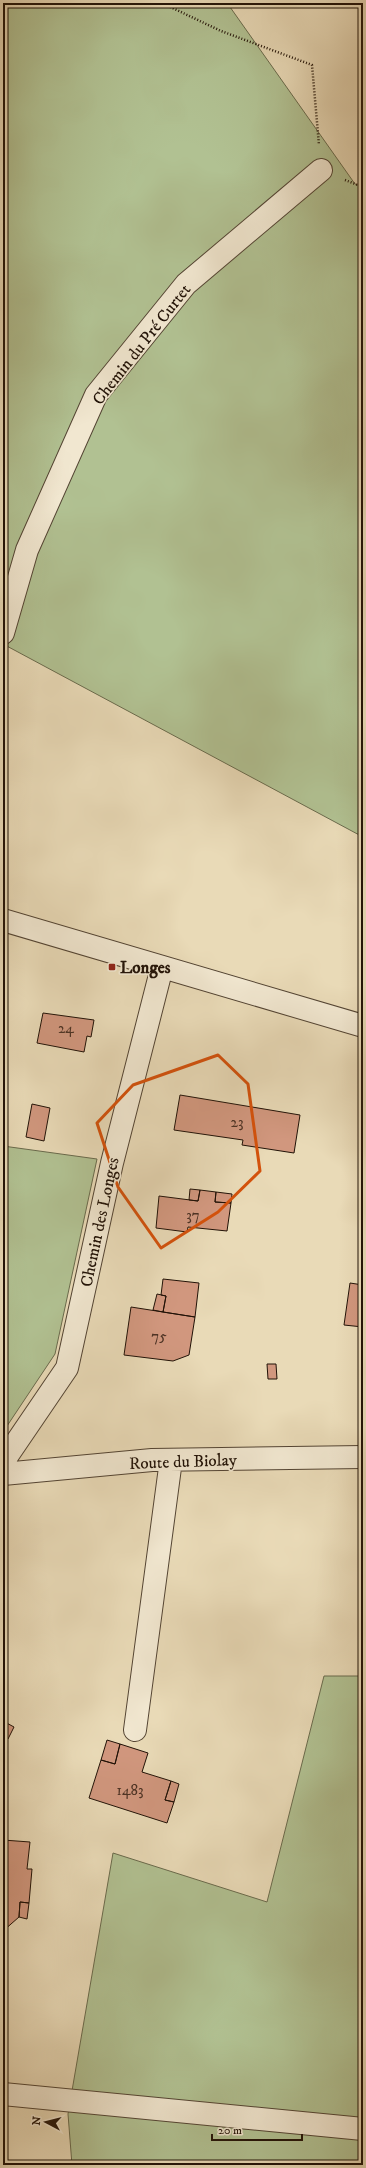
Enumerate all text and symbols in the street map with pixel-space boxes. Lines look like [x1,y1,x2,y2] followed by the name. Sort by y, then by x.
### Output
[88,279,196,410] street label: Chemin du Pré Curtet
[120,957,171,979] place label: Longes
[107,962,117,972] marker: Longes
[58,1019,74,1038] house number: 24
[231,1113,243,1132] house number: 23
[75,1155,125,1289] street label: Chemin des Longes
[186,1206,200,1225] house number: 37
[151,1327,167,1346] house number: 75
[129,1449,238,1475] street label: Route du Biolay
[116,1781,144,1800] house number: 1483
[26,2102,66,2142] north arrow
[30,2116,45,2126] text: N
[212,2116,302,2142] scale bar
[218,2123,242,2138] text: 20 m

